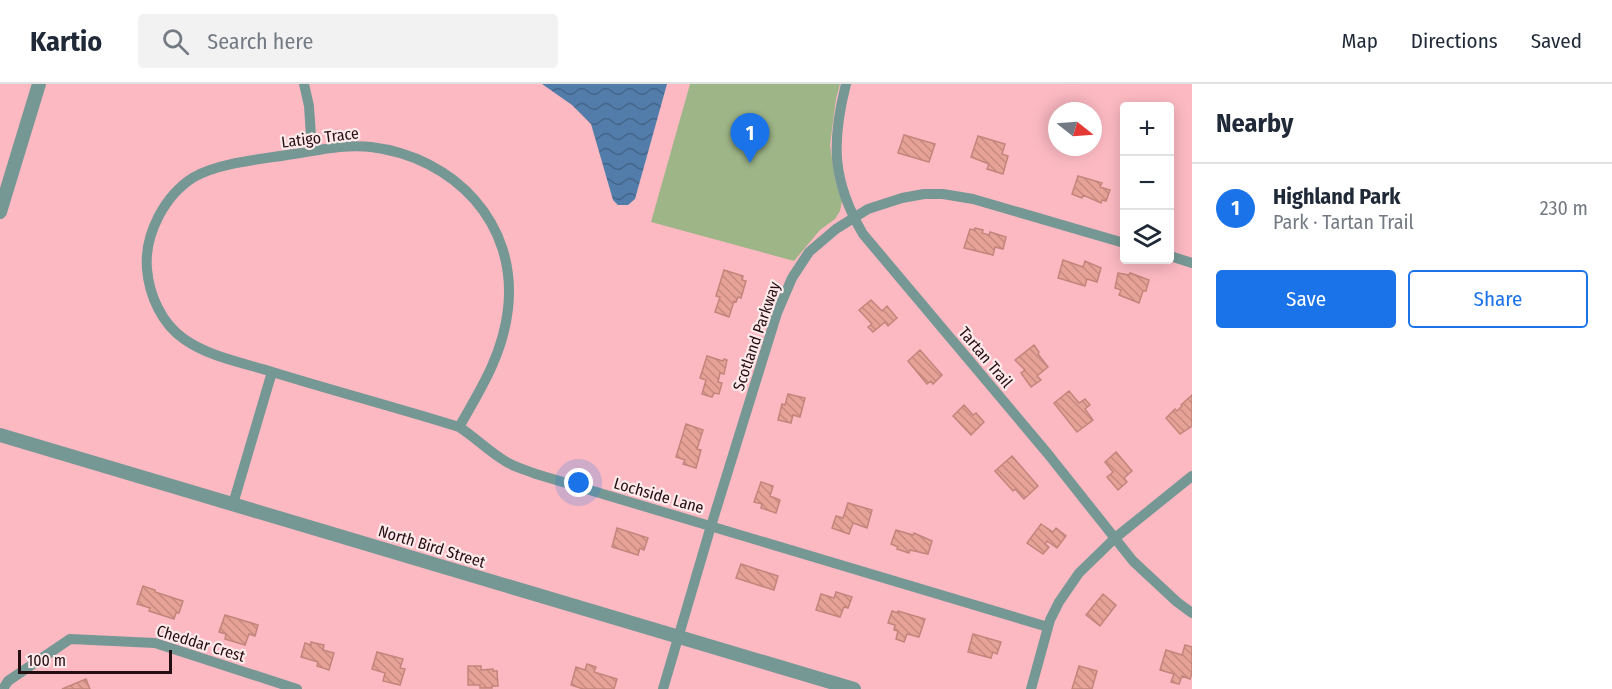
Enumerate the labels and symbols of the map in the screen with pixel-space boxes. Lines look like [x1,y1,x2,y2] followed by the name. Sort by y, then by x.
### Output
[1048,102,1102,156] north arrow
[730,113,770,163] pin: 1
[280,123,360,152] street label: Latigo Trace
[729,278,784,393] street label: Scotland Parkway
[955,323,1016,392] street label: Tartan Trail
[564,468,593,497] your location
[612,474,706,517] street label: Lochside Lane
[376,521,488,572] street label: North Bird Street
[154,621,248,666] street label: Cheddar Crest
[18,647,172,674] scale bar

